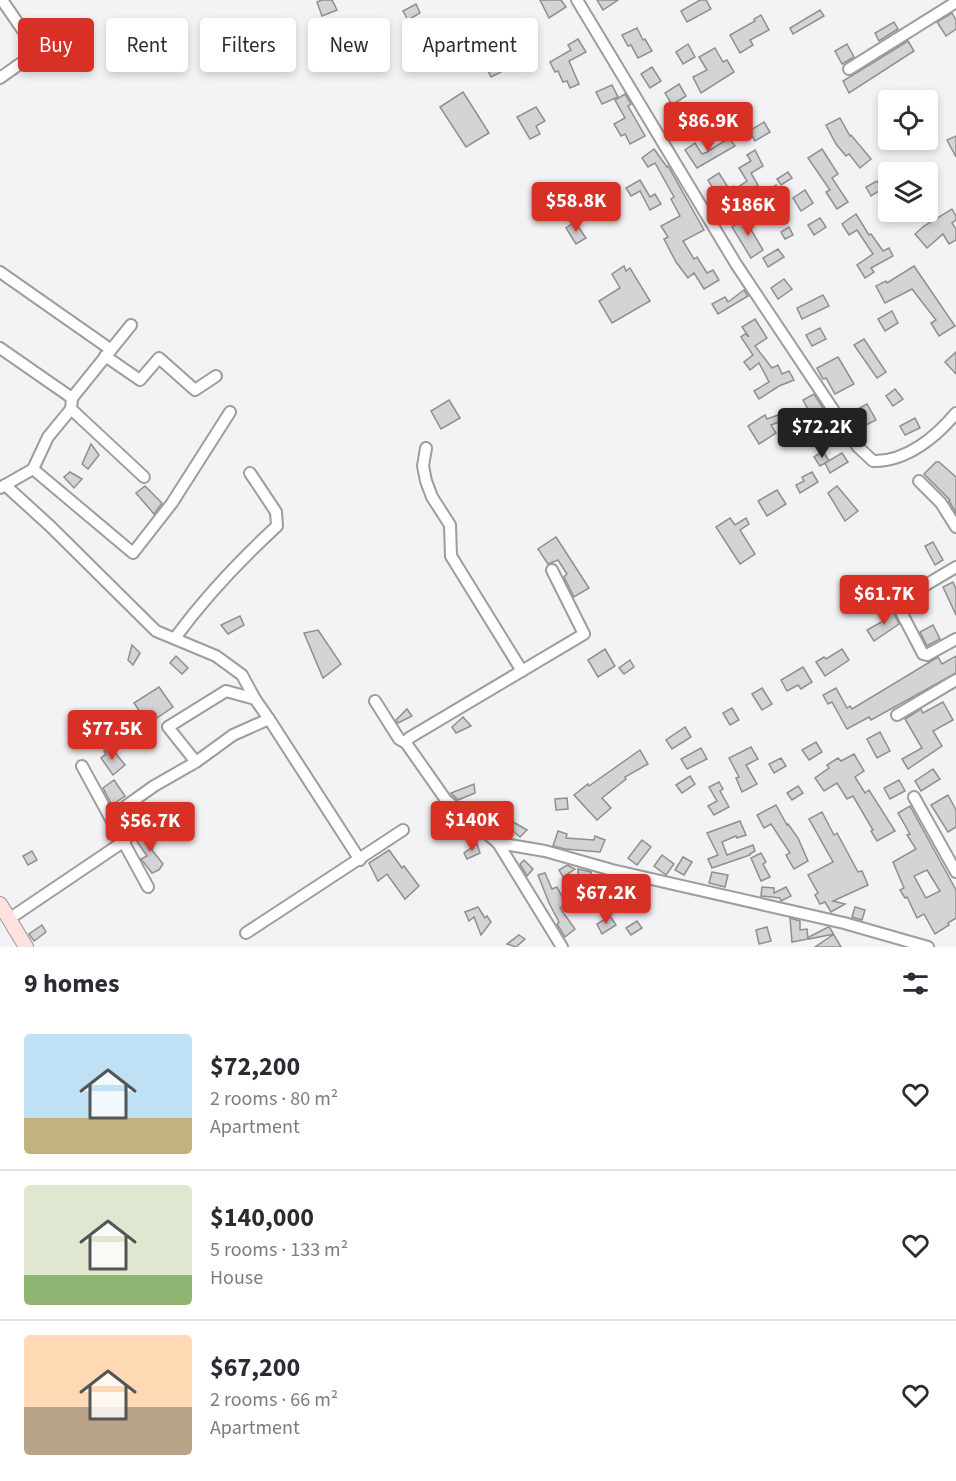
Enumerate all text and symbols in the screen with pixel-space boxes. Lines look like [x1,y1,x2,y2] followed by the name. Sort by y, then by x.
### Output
[18,18,94,72] chip: Buy
[106,18,188,72] chip: Rent
[200,18,296,72] chip: Filters
[308,18,390,72] chip: New
[402,18,538,72] chip: Apartment
[878,90,938,222] map controls
[878,90,938,150] button: locate
[659,102,757,153] pin: $86.9K
[678,107,738,135] text: $86.9K
[878,162,938,222] button: layers
[527,182,625,233] pin: $58.8K
[706,186,790,237] pin: $186K
[546,187,606,215] text: $58.8K
[721,191,775,219] text: $186K
[773,408,871,459] pin: $72.2K
[792,413,852,441] text: $72.2K
[835,575,933,626] pin: $61.7K
[854,580,914,608] text: $61.7K
[63,710,161,761] pin: $77.5K
[82,715,142,743] text: $77.5K
[430,801,514,852] pin: $140K
[101,802,199,853] pin: $56.7K
[445,806,499,834] text: $140K
[120,807,180,835] text: $56.7K
[557,874,655,925] pin: $67.2K
[576,879,636,907] text: $67.2K
[24,965,119,1002] text: 9 homes
[899,967,932,1000] icon: filters
[210,1048,300,1085] text: $72,200
[72,1058,144,1130] icon: home
[899,1078,932,1111] icon: heart
[210,1085,338,1113] text: 2 rooms · 80 m²
[210,1113,300,1141] text: Apartment
[210,1199,314,1236] text: $140,000
[72,1209,144,1281] icon: home
[899,1229,932,1262] icon: heart
[210,1236,348,1264] text: 5 rooms · 133 m²
[210,1264,263,1292] text: House
[210,1349,300,1386] text: $67,200
[72,1359,144,1431] icon: home
[899,1379,932,1412] icon: heart
[210,1386,338,1414] text: 2 rooms · 66 m²
[210,1414,300,1442] text: Apartment

